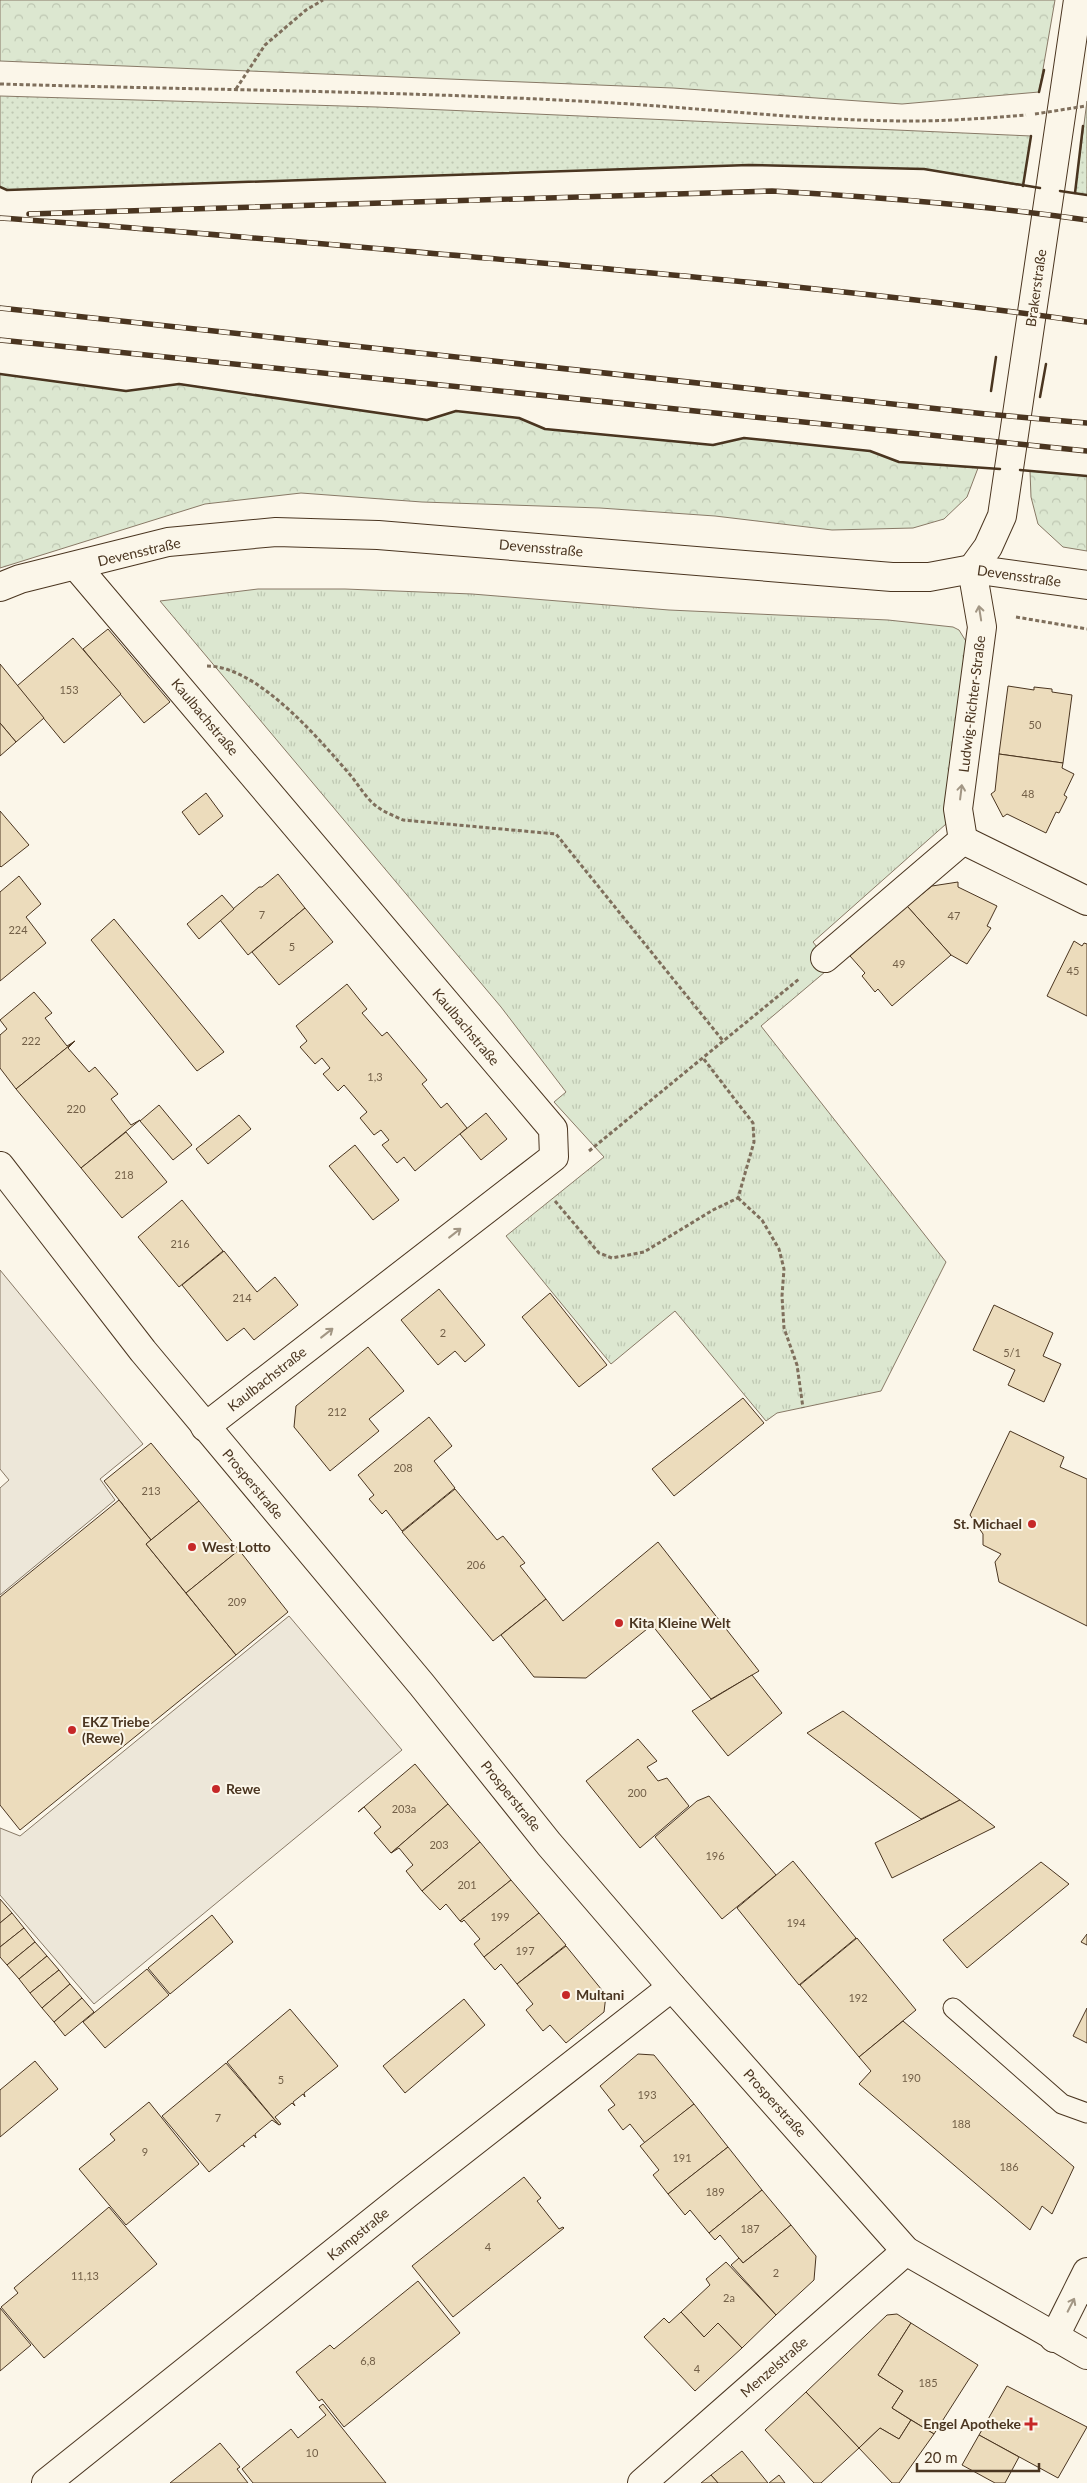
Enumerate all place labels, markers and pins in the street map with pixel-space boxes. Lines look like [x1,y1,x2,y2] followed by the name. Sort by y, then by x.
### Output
[953,1515,1022,1532] place label: St. Michael
[1026,1518,1038,1530] marker: St. Michael
[202,1538,271,1555] place label: West Lotto
[186,1541,198,1553] marker: West Lotto
[629,1614,731,1631] place label: Kita Kleine Welt
[613,1617,625,1629] marker: Kita Kleine Welt
[82,1713,150,1746] place label: EKZ Triebe (Rewe)
[66,1724,78,1736] marker: EKZ Triebe (Rewe)
[226,1780,261,1797] place label: Rewe
[210,1783,222,1795] marker: Rewe
[576,1986,624,2003] place label: Multani
[560,1989,572,2001] marker: Multani
[923,2415,1022,2432] place label: Engel Apotheke
[1025,2418,1037,2430] marker: Engel Apotheke

